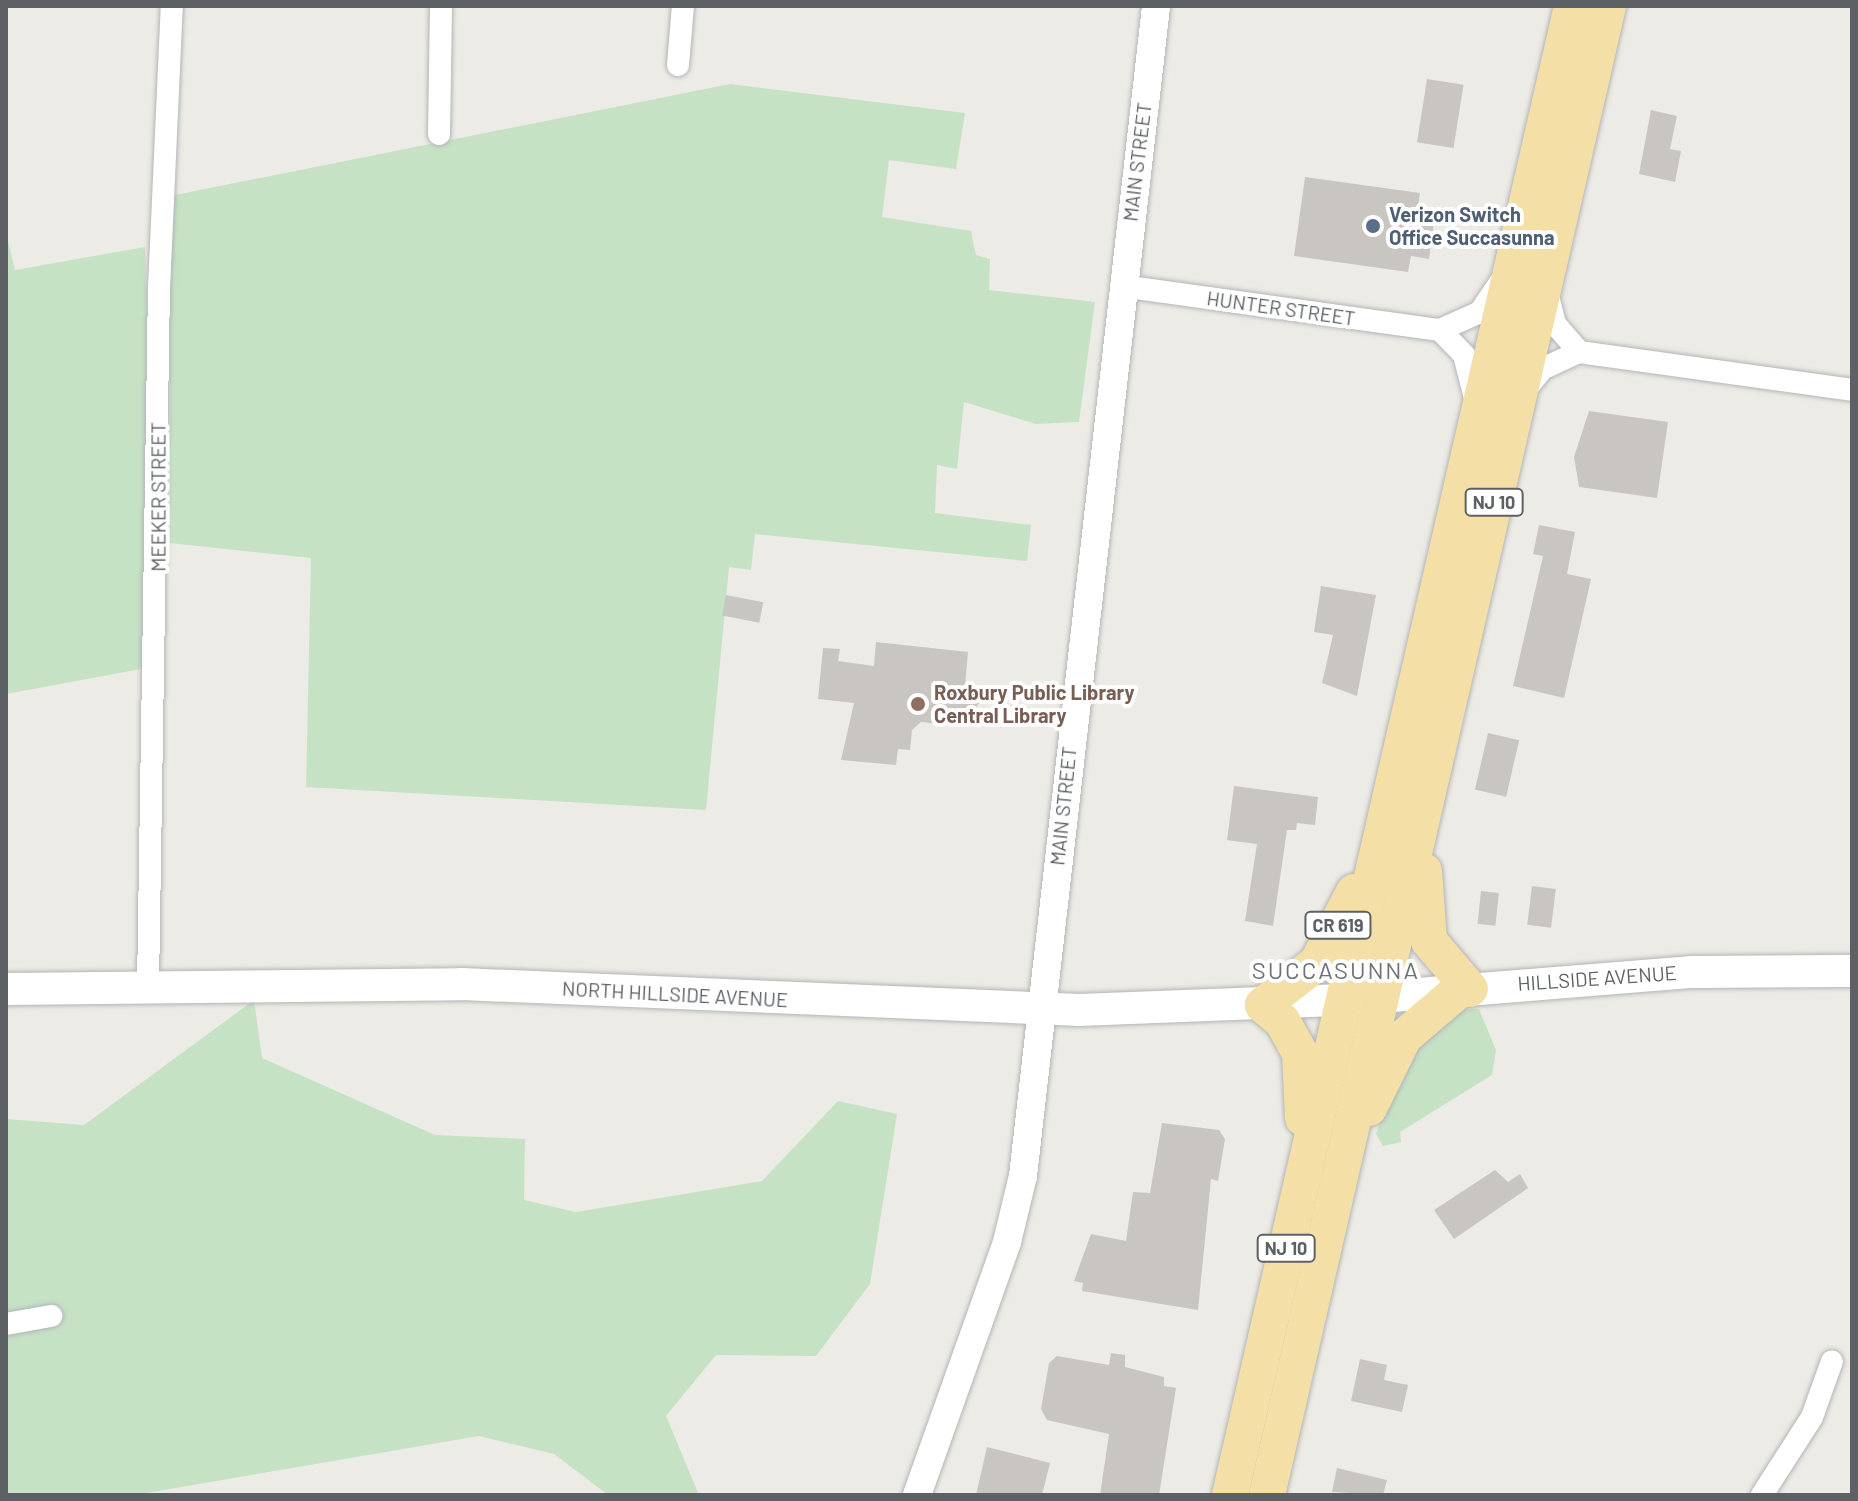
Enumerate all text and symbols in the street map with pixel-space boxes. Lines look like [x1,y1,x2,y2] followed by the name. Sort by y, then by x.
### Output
[1118,101,1156,223] street label: MAIN STREET
[1389,202,1554,249] place label: Verizon Switch Office Succasunna
[1364,217,1382,235] marker: Verizon Switch Office Succasunna
[1205,286,1357,330] street label: HUNTER STREET
[146,422,170,572] street label: MEEKER STREET
[1464,488,1524,516] road number: NJ 10
[934,680,1134,727] place label: Roxbury Public Library Central Library
[909,695,927,713] marker: Roxbury Public Library Central Library
[1045,745,1081,867] street label: MAIN STREET
[1304,911,1372,939] road number: CR 619
[1252,956,1420,984] district label: SUCCASUNNA
[1517,960,1677,996] street label: HILLSIDE AVENUE
[561,976,789,1012] street label: NORTH HILLSIDE AVENUE
[1256,1234,1316,1262] road number: NJ 10

